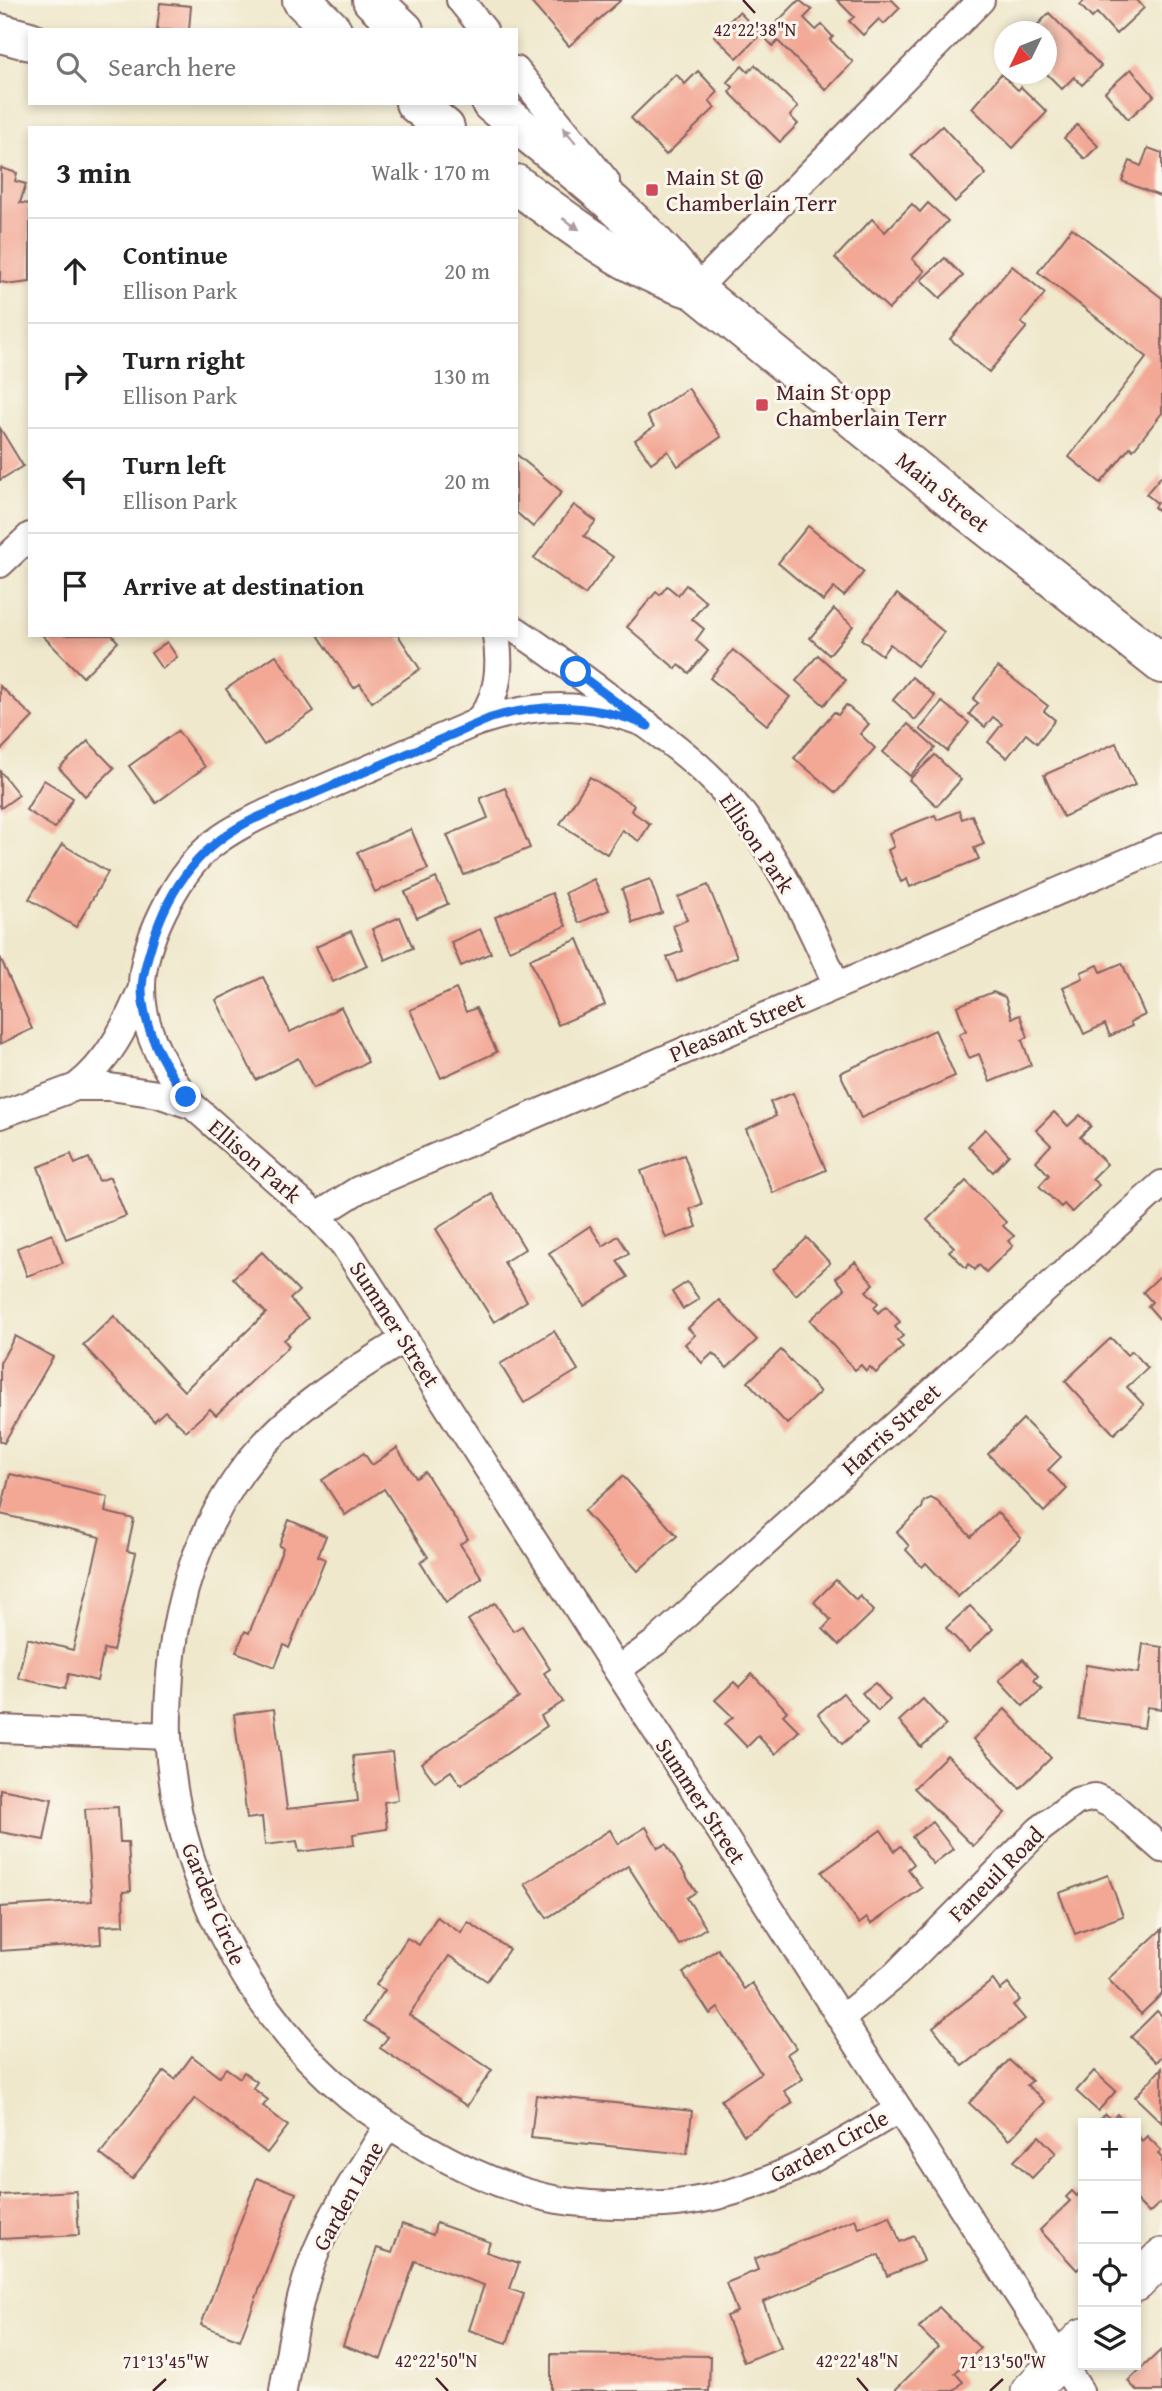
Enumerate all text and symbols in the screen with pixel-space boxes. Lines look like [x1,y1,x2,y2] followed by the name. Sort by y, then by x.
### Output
[714,16,797,43] text: 42°22'38"N
[994,21,1057,84] north arrow
[28,28,518,105] search box
[108,47,236,86] text: Search here
[52,48,90,86] icon: search
[562,126,577,143] one-way arrow
[56,150,131,194] text: 3 min
[371,155,490,188] text: Walk · 170 m
[666,160,837,219] place label: Main St @ Chamberlain Terr
[644,182,660,198] marker: Main St @ Chamberlain Terr
[562,217,580,231] one-way arrow
[123,235,228,274] text: Continue
[56,252,94,290] icon: ahead
[444,254,490,287] text: 20 m
[123,274,237,307] text: Ellison Park
[123,340,245,379] text: Turn right
[56,357,94,395] icon: right
[433,359,490,392] text: 130 m
[776,375,947,434] place label: Main St opp Chamberlain Terr
[123,379,237,412] text: Ellison Park
[754,397,770,413] marker: Main St opp Chamberlain Terr
[889,443,997,540] street label: Main Street
[123,445,226,484] text: Turn left
[56,462,94,500] icon: left
[444,464,490,497] text: 20 m
[123,484,237,517] text: Ellison Park
[123,566,364,605] text: Arrive at destination
[56,567,94,605] icon: arrive
[560,656,591,687] route start
[712,786,803,900] street label: Ellison Park
[664,983,810,1070] street label: Pleasant Street
[170,1081,201,1112] route end
[201,1111,310,1211] street label: Ellison Park
[342,1254,449,1393] street label: Summer Street
[834,1375,948,1482] street label: Harris Street
[648,1731,755,1870] street label: Summer Street
[940,1818,1051,1929] street label: Faneuil Road
[174,1838,255,1970] street label: Garden Circle
[764,2100,894,2191] street label: Garden Circle
[1078,2118,1141,2370] map controls
[1078,2118,1141,2181] button: +
[304,2135,391,2256] street label: Garden Lane
[1078,2181,1141,2244] button: −
[1078,2244,1141,2307] button: locate
[1078,2307,1141,2370] button: layers
[395,2347,478,2374] text: 42°22'50"N
[816,2347,899,2374] text: 42°22'48"N
[123,2348,210,2375] text: 71°13'45"W
[960,2348,1047,2375] text: 71°13'50"W

